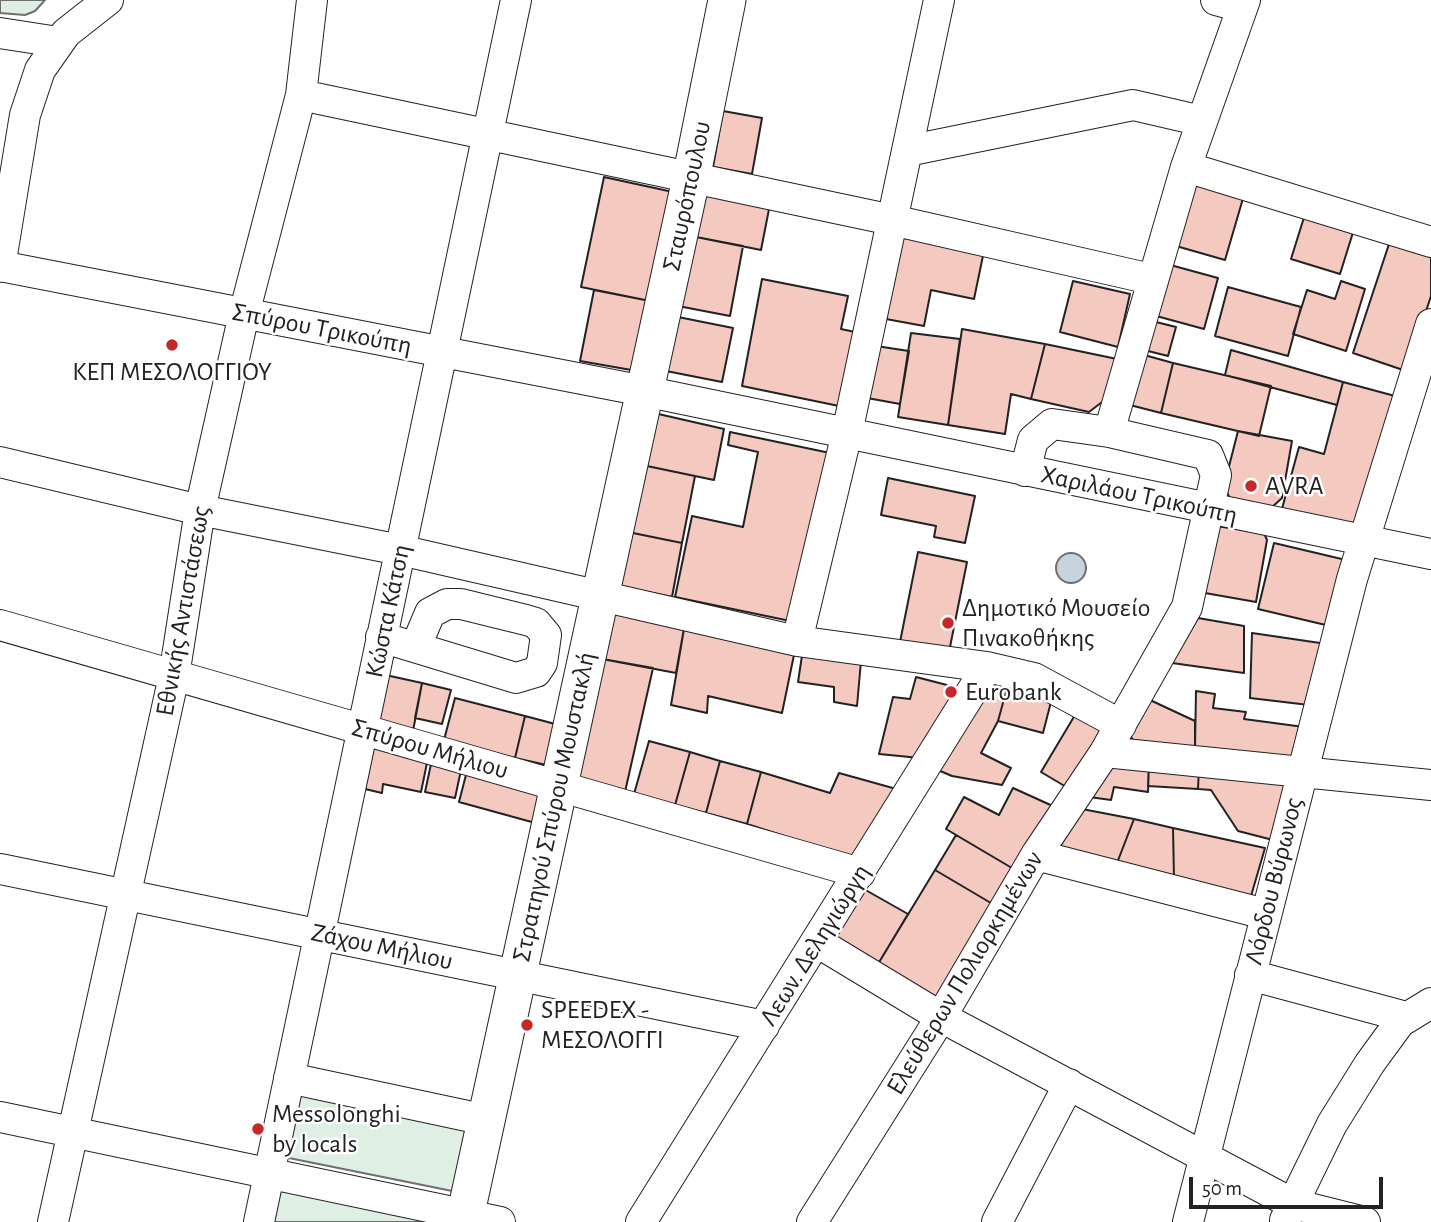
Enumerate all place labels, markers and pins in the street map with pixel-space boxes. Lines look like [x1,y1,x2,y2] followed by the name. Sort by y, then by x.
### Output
[164,337,180,353] marker: ΚΕΠ ΜΕΣΟΛΟΓΓΙΟΥ
[72,356,272,388] place label: ΚΕΠ ΜΕΣΟΛΟΓΓΙΟΥ
[1265,470,1324,502] place label: AVRA
[1243,478,1259,494] marker: AVRA
[962,592,1150,654] place label: Δημοτικό Μουσείο Πινακοθήκης
[940,615,956,631] marker: Δημοτικό Μουσείο Πινακοθήκης
[965,676,1062,708] place label: Eurobank
[943,684,959,700] marker: Eurobank
[541,994,664,1056] place label: SPEEDEX - ΜΕΣΟΛΟΓΓΙ
[519,1017,535,1033] marker: SPEEDEX - ΜΕΣΟΛΟΓΓΙ
[272,1098,401,1160] place label: Messolonghi by locals
[250,1121,266,1137] marker: Messolonghi by locals

